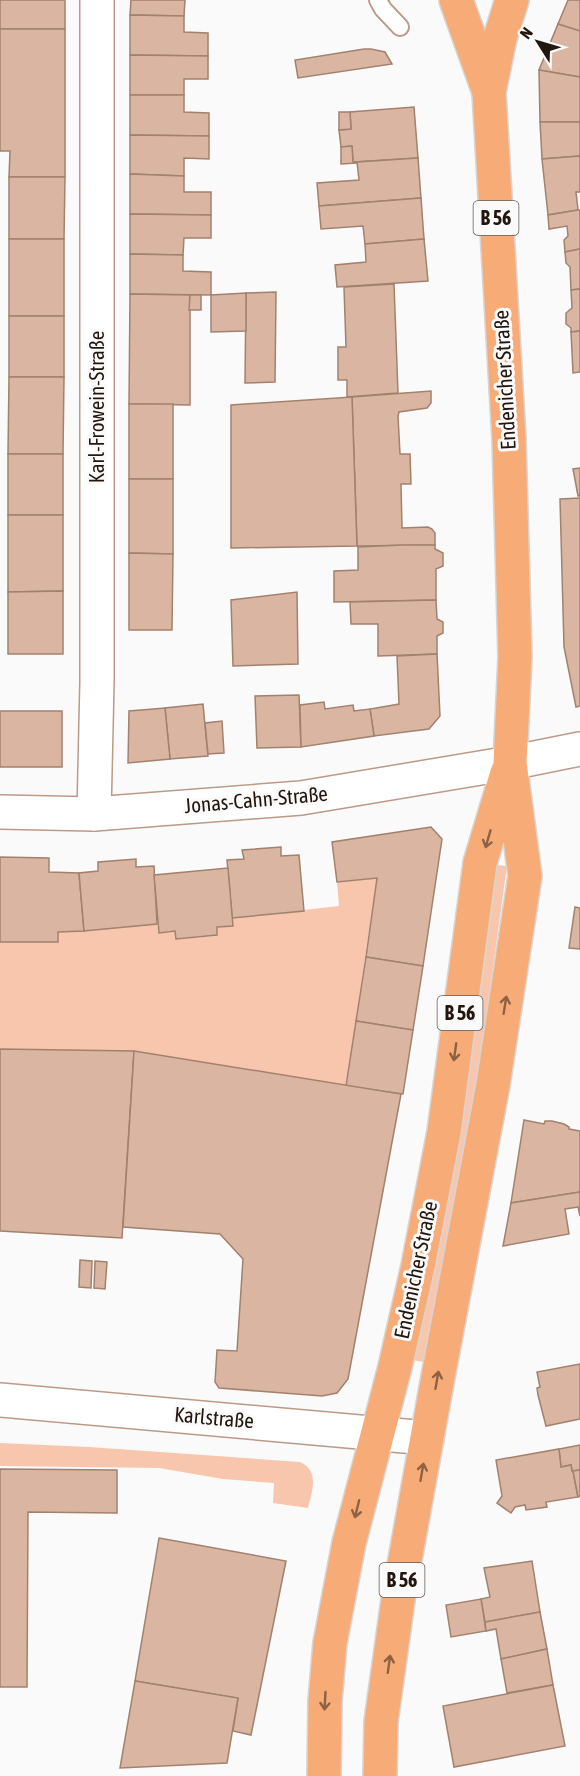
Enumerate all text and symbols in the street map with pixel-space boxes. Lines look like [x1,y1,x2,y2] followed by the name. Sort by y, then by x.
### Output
[508,12,568,72] north arrow
[516,24,536,42] text: N
[474,201,518,235] road number: B 56
[488,310,520,451] street label: Endenicher Straße
[84,331,108,483] street label: Karl-Frowein-Straße
[183,781,329,817] street label: Jonas-Cahn-Straße
[482,829,493,848] one-way arrow
[438,996,482,1030] road number: B 56
[500,996,511,1015] one-way arrow
[449,1042,460,1062] one-way arrow
[389,1199,441,1341] street label: Endenicher Straße
[432,1371,443,1391] one-way arrow
[173,1402,255,1432] street label: Karlstraße
[417,1463,428,1483] one-way arrow
[351,1499,362,1518] one-way arrow
[380,1563,424,1597] road number: B 56
[384,1655,395,1675] one-way arrow
[320,1691,331,1711] one-way arrow

